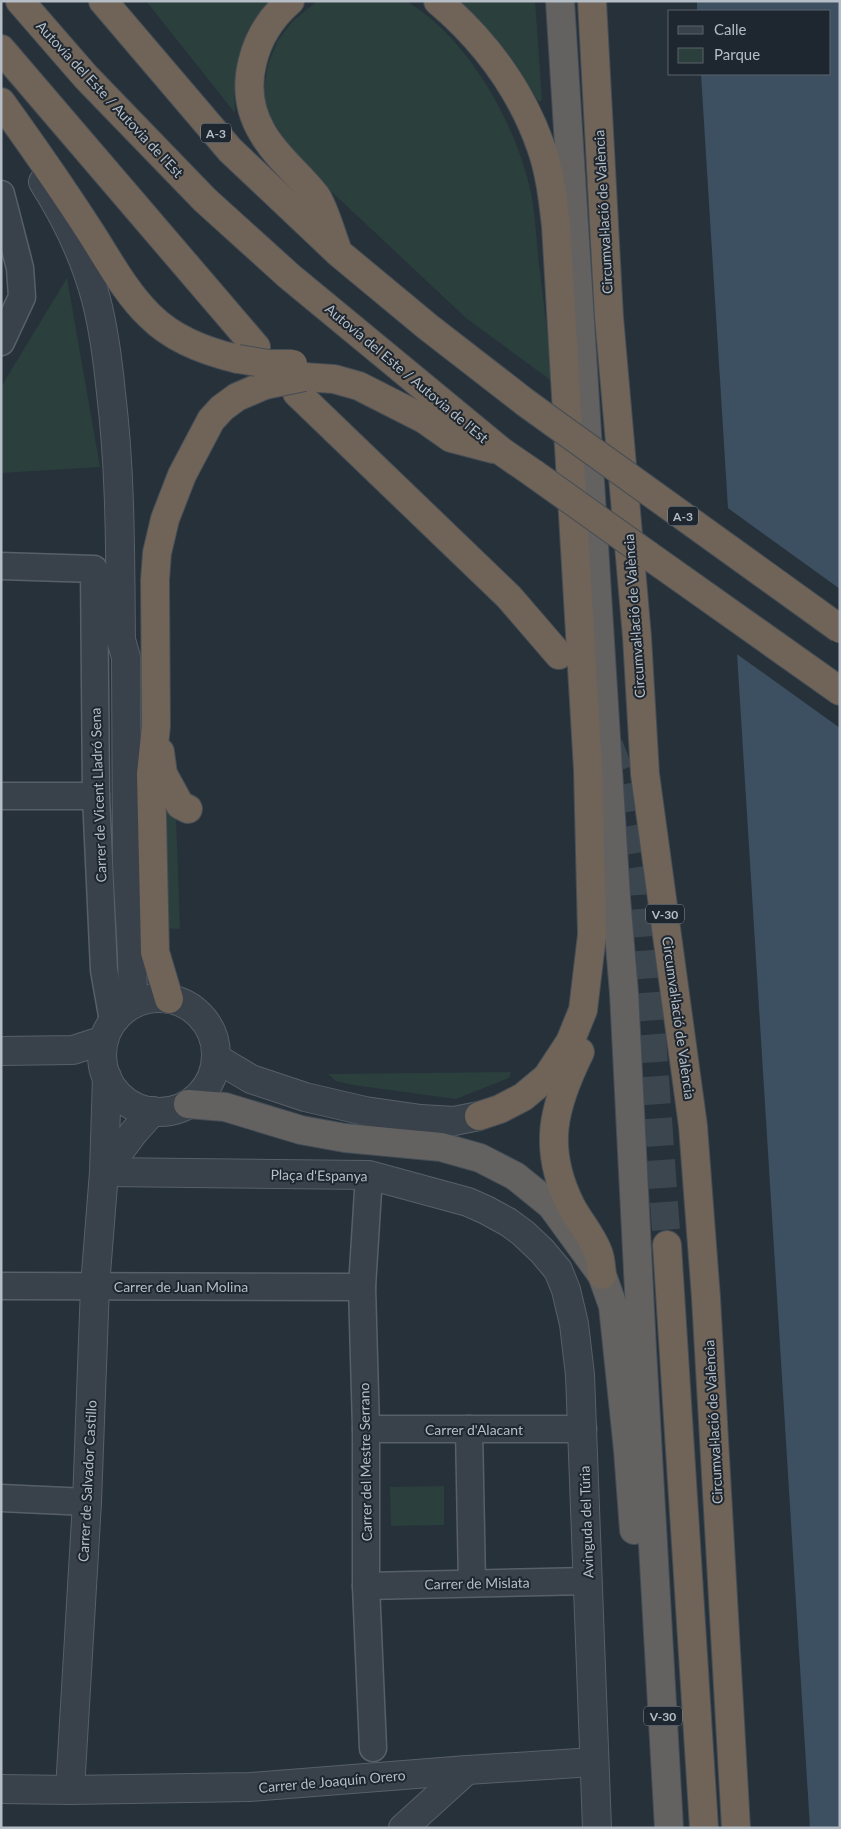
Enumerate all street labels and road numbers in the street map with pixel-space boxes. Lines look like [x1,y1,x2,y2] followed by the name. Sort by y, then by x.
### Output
[33,17,187,181] street label: Autovía del Este / Autovia de l'Est
[201,124,231,142] road number: A-3
[590,129,616,295] street label: Circumval·lació de València
[322,300,492,446] street label: Autovía del Este / Autovia de l'Est
[668,506,698,526] road number: A-3
[620,533,648,699] street label: Circumval·lació de València
[86,707,110,883] street label: Carrer de Vicent Lladró Sena
[646,904,684,924] road number: V-30
[659,935,699,1101] street label: Circumval·lació de València
[270,1166,368,1184] street label: Plaça d'Espanya
[114,1278,248,1295] street label: Carrer de Juan Molina
[700,1339,726,1505] street label: Circumval·lació de València
[355,1382,375,1542] street label: Carrer del Mestre Serrano
[74,1399,100,1562] street label: Carrer de Salvador Castillo
[425,1421,523,1438] street label: Carrer d'Alacant
[576,1465,596,1579] street label: Avinguda del Túria
[424,1574,530,1592] street label: Carrer de Mislata
[644,1706,682,1725] road number: V-30
[258,1766,406,1796] street label: Carrer de Joaquín Orero

